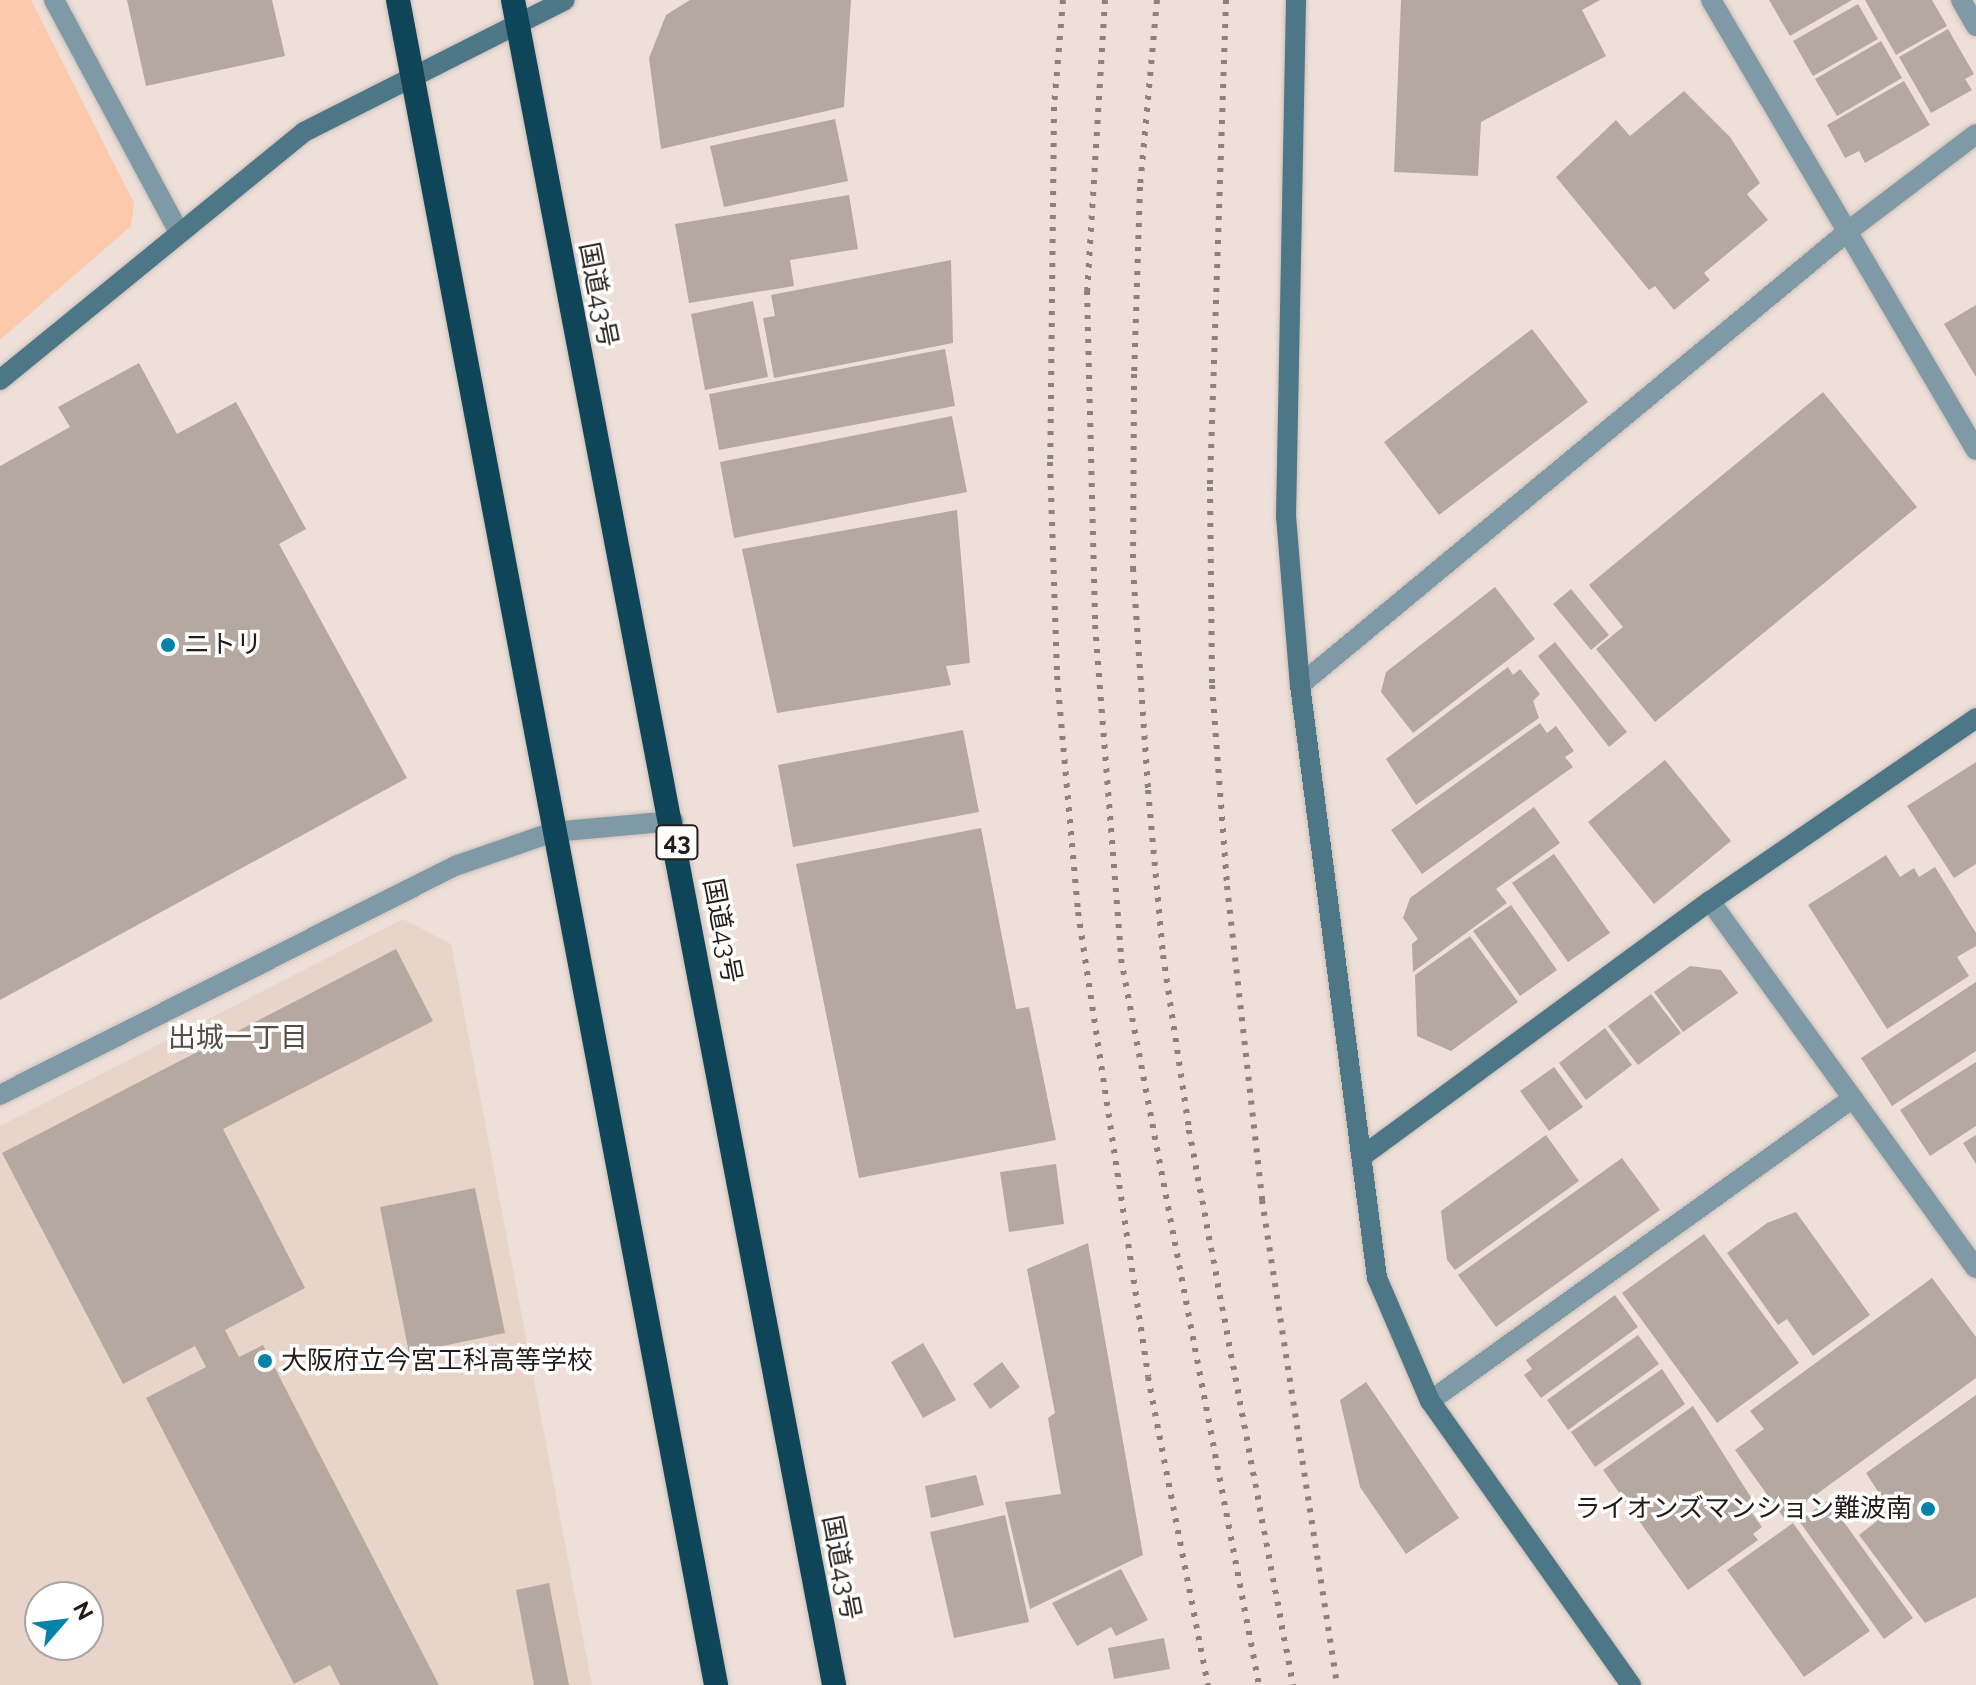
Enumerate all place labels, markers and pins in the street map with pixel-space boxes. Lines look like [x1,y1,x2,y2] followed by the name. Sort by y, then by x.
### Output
[184,629,262,661] place label: ニトリ
[159,636,177,654] marker: ニトリ
[281,1345,593,1377] place label: 大阪府立今宮工科高等学校
[256,1352,274,1370] marker: 大阪府立今宮工科高等学校
[1574,1493,1912,1525] place label: ライオンズマンション難波南
[1919,1500,1937,1518] marker: ライオンズマンション難波南

